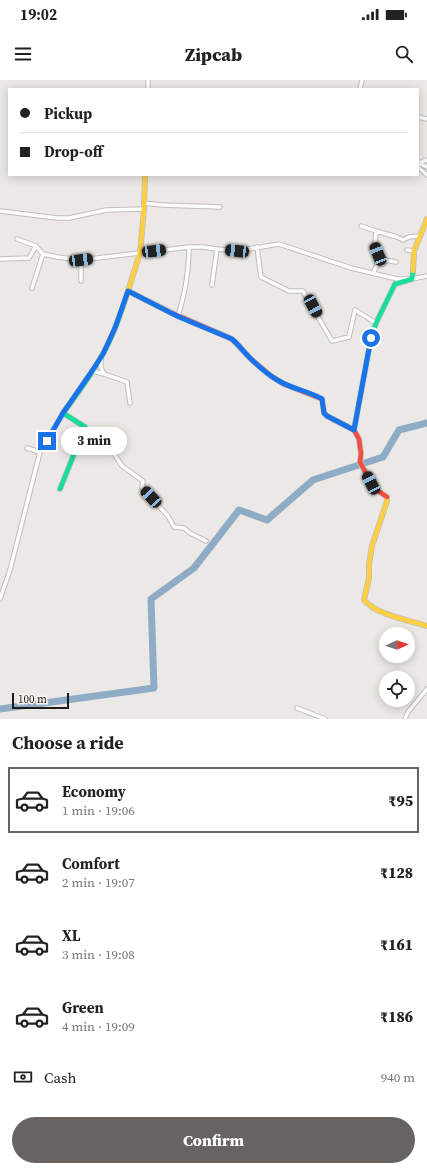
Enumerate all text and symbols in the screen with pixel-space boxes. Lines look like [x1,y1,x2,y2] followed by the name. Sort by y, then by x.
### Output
[20,4,57,25] text: 19:02
[185,42,242,67] text: Zipcab
[12,43,34,65] icon: menu
[393,43,415,65] icon: search
[44,103,92,124] text: Pickup
[44,141,103,162] text: Drop-off
[368,241,388,267] car
[141,244,167,258] car
[224,244,250,258] car
[68,253,94,267] car
[302,293,324,319] car
[362,329,380,347] route start
[61,427,127,455] callout: 3 min
[38,432,56,450] route end
[77,432,111,449] text: 3 min
[360,470,382,496] car
[138,484,164,510] car
[379,627,415,663] north arrow
[379,627,415,707] map controls
[379,671,415,707] button: locate
[12,691,69,710] scale bar
[18,692,47,707] text: 100 m
[12,730,124,755] text: Choose a ride
[62,781,126,802] text: Economy
[14,782,50,818] icon: car
[388,790,413,811] text: ₹95
[62,802,135,819] text: 1 min · 19:06
[62,853,120,874] text: Comfort
[14,854,50,890] icon: car
[380,862,413,883] text: ₹128
[62,874,135,891] text: 2 min · 19:07
[62,925,81,946] text: XL
[14,926,50,962] icon: car
[380,934,413,955] text: ₹161
[62,946,135,963] text: 3 min · 19:08
[62,997,104,1018] text: Green
[14,998,50,1034] icon: car
[380,1006,413,1027] text: ₹186
[62,1018,135,1035] text: 4 min · 19:09
[12,1066,34,1088] icon: cash
[44,1067,76,1088] text: Cash
[381,1069,415,1086] text: 940 m
[12,1117,415,1163] button: Confirm

